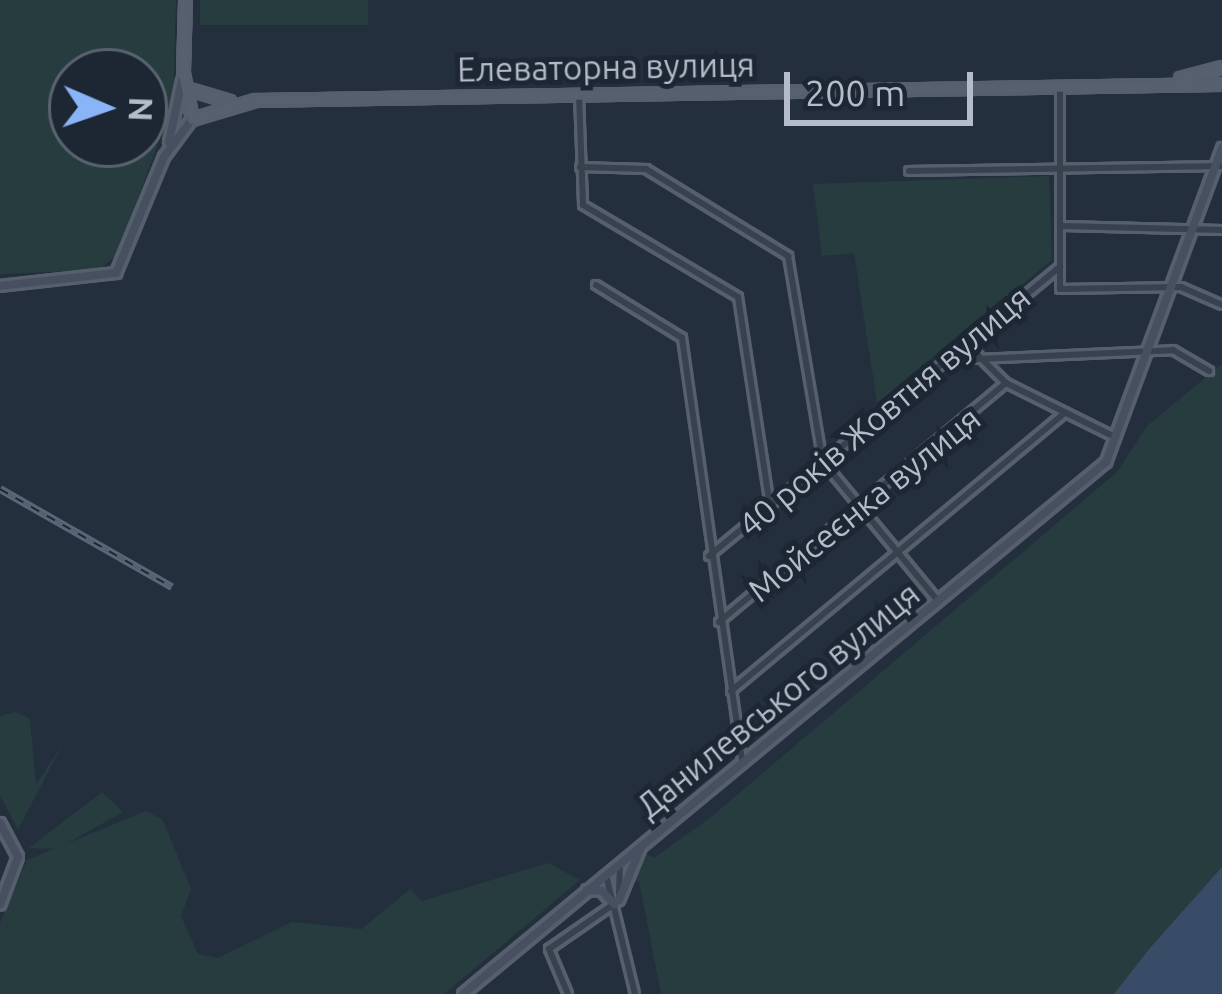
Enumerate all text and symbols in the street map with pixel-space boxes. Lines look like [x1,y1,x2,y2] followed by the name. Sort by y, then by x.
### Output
[457,45,755,89] street label: Елеваторна вулиця
[48,48,168,168] north arrow
[790,48,979,122] scale bar
[805,72,905,113] text: 200 m
[123,96,160,122] text: N
[730,278,1038,544] street label: 40 років Жовтня вулиця
[740,398,988,610] street label: Мойсеєнка вулиця
[629,574,927,826] street label: Данилевського вулиця

